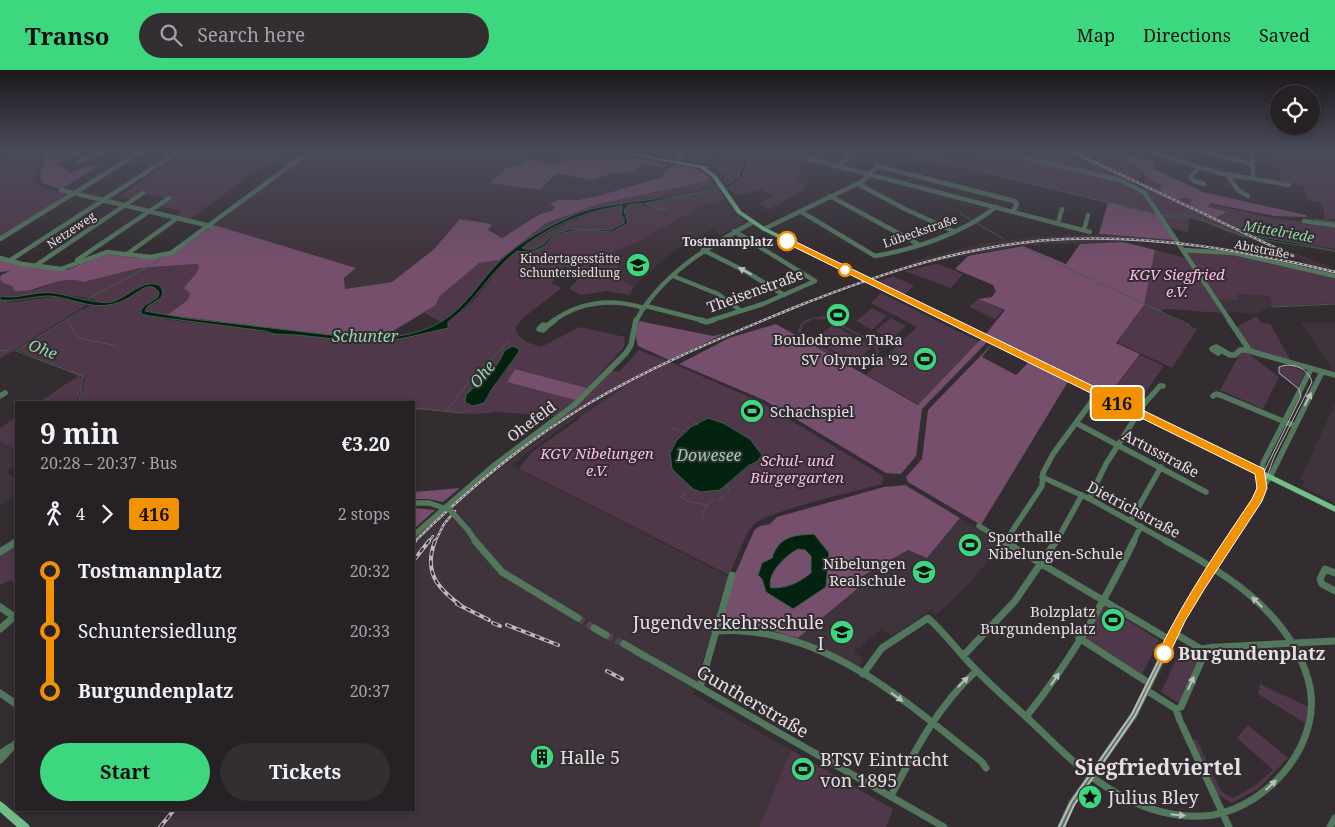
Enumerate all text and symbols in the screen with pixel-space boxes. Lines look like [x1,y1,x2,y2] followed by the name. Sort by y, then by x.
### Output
[139,13,489,58] search box
[25,19,109,52] text: Transo
[157,21,185,49] icon: search
[197,22,305,48] text: Search here
[1077,23,1115,47] text: Map
[1143,23,1231,47] text: Directions
[1259,23,1310,47] text: Saved
[1270,85,1320,135] map controls
[1270,85,1320,135] button: locate
[43,207,99,253] street label: Netzeweg
[880,210,960,252] street label: Lübeckstraße
[1241,215,1316,247] water label: Mittelriede
[777,231,797,251] marker: Tostmannplatz
[682,233,773,250] place label: Tostmannplatz
[1233,235,1291,263] street label: Abtstraße
[520,250,621,281] place label: Kindertagesstätte Schuntersiedlung
[625,252,651,278] school or university icon: Kindertagesstätte Schuntersiedlung
[704,263,806,317] street label: Theisenstraße
[838,263,852,277] unlabelled marker
[1128,264,1225,301] park label: KGV Siegfried e.V.
[738,266,751,275] one-way arrow
[825,302,851,328] sports icon: Boulodrome TuRa
[332,325,399,347] water label: Schunter
[773,329,903,349] place label: Boulodrome TuRa
[25,334,61,364] water label: Ohe
[912,346,938,372] sports icon: SV Olympia '92
[801,349,908,369] place label: SV Olympia '92
[464,356,500,392] water label: Ohe
[1088,387,1146,419] line badge: 416
[1102,391,1132,415] text: 416
[1304,392,1312,406] one-way arrow
[503,396,559,446] street label: Ohefeld
[739,398,765,424] sports icon: Schachspiel
[770,401,854,421] place label: Schachspiel
[40,414,119,452] text: 9 min
[1119,424,1203,482] street label: Artusstraße
[342,431,390,457] text: €3.20
[539,443,654,480] park label: KGV Nibelungen e.V.
[676,444,742,466] water label: Dowesee
[749,450,844,487] park label: Schul- und Bürgergarten
[40,452,177,474] text: 20:28 – 20:37 · Bus
[1084,476,1184,542] street label: Dietrichstraße
[40,500,68,528] icon: walk
[93,500,121,528] icon: forward
[139,502,169,526] text: 416
[76,503,85,525] text: 4
[338,503,390,525] text: 2 stops
[988,526,1123,563] place label: Sporthalle Nibelungen-Schule
[957,532,983,558] sports icon: Sporthalle Nibelungen-Schule
[823,553,906,590] place label: Nibelungen Realschule
[78,558,222,584] text: Tostmannplatz
[911,559,937,585] school or university icon: Nibelungen Realschule
[350,560,390,582] text: 20:32
[1252,596,1264,608] one-way arrow
[980,601,1096,638] place label: Bolzplatz Burgundenplatz
[1100,607,1126,633] sports icon: Bolzplatz Burgundenplatz
[632,610,824,655] place label: Jugendverkehrsschule I
[78,618,237,644] text: Schuntersiedlung
[829,619,855,645] school or university icon: Jugendverkehrsschule I
[350,620,390,642] text: 20:33
[1178,641,1325,665] place label: Burgundenplatz
[1154,643,1174,663] marker: Burgundenplatz
[693,659,813,743] street label: Guntherstraße
[1050,673,1060,686] one-way arrow
[1187,676,1195,690] one-way arrow
[957,677,969,689] one-way arrow
[78,678,233,704] text: Burgundenplatz
[350,680,390,702] text: 20:37
[890,692,903,703] one-way arrow
[40,743,210,801] button: Start
[220,743,390,801] button: Tickets
[529,744,555,770] building icon: Halle 5
[560,745,620,769] place label: Halle 5
[820,747,949,792] place label: BTSV Eintracht von 1895
[1075,753,1242,781] district label: Siegfriedviertel
[790,756,816,782] sports icon: BTSV Eintracht von 1895
[1265,779,1277,791] one-way arrow
[1077,784,1103,810] place icon: Julius Bley
[1107,785,1199,809] place label: Julius Bley
[1170,811,1186,819] one-way arrow

